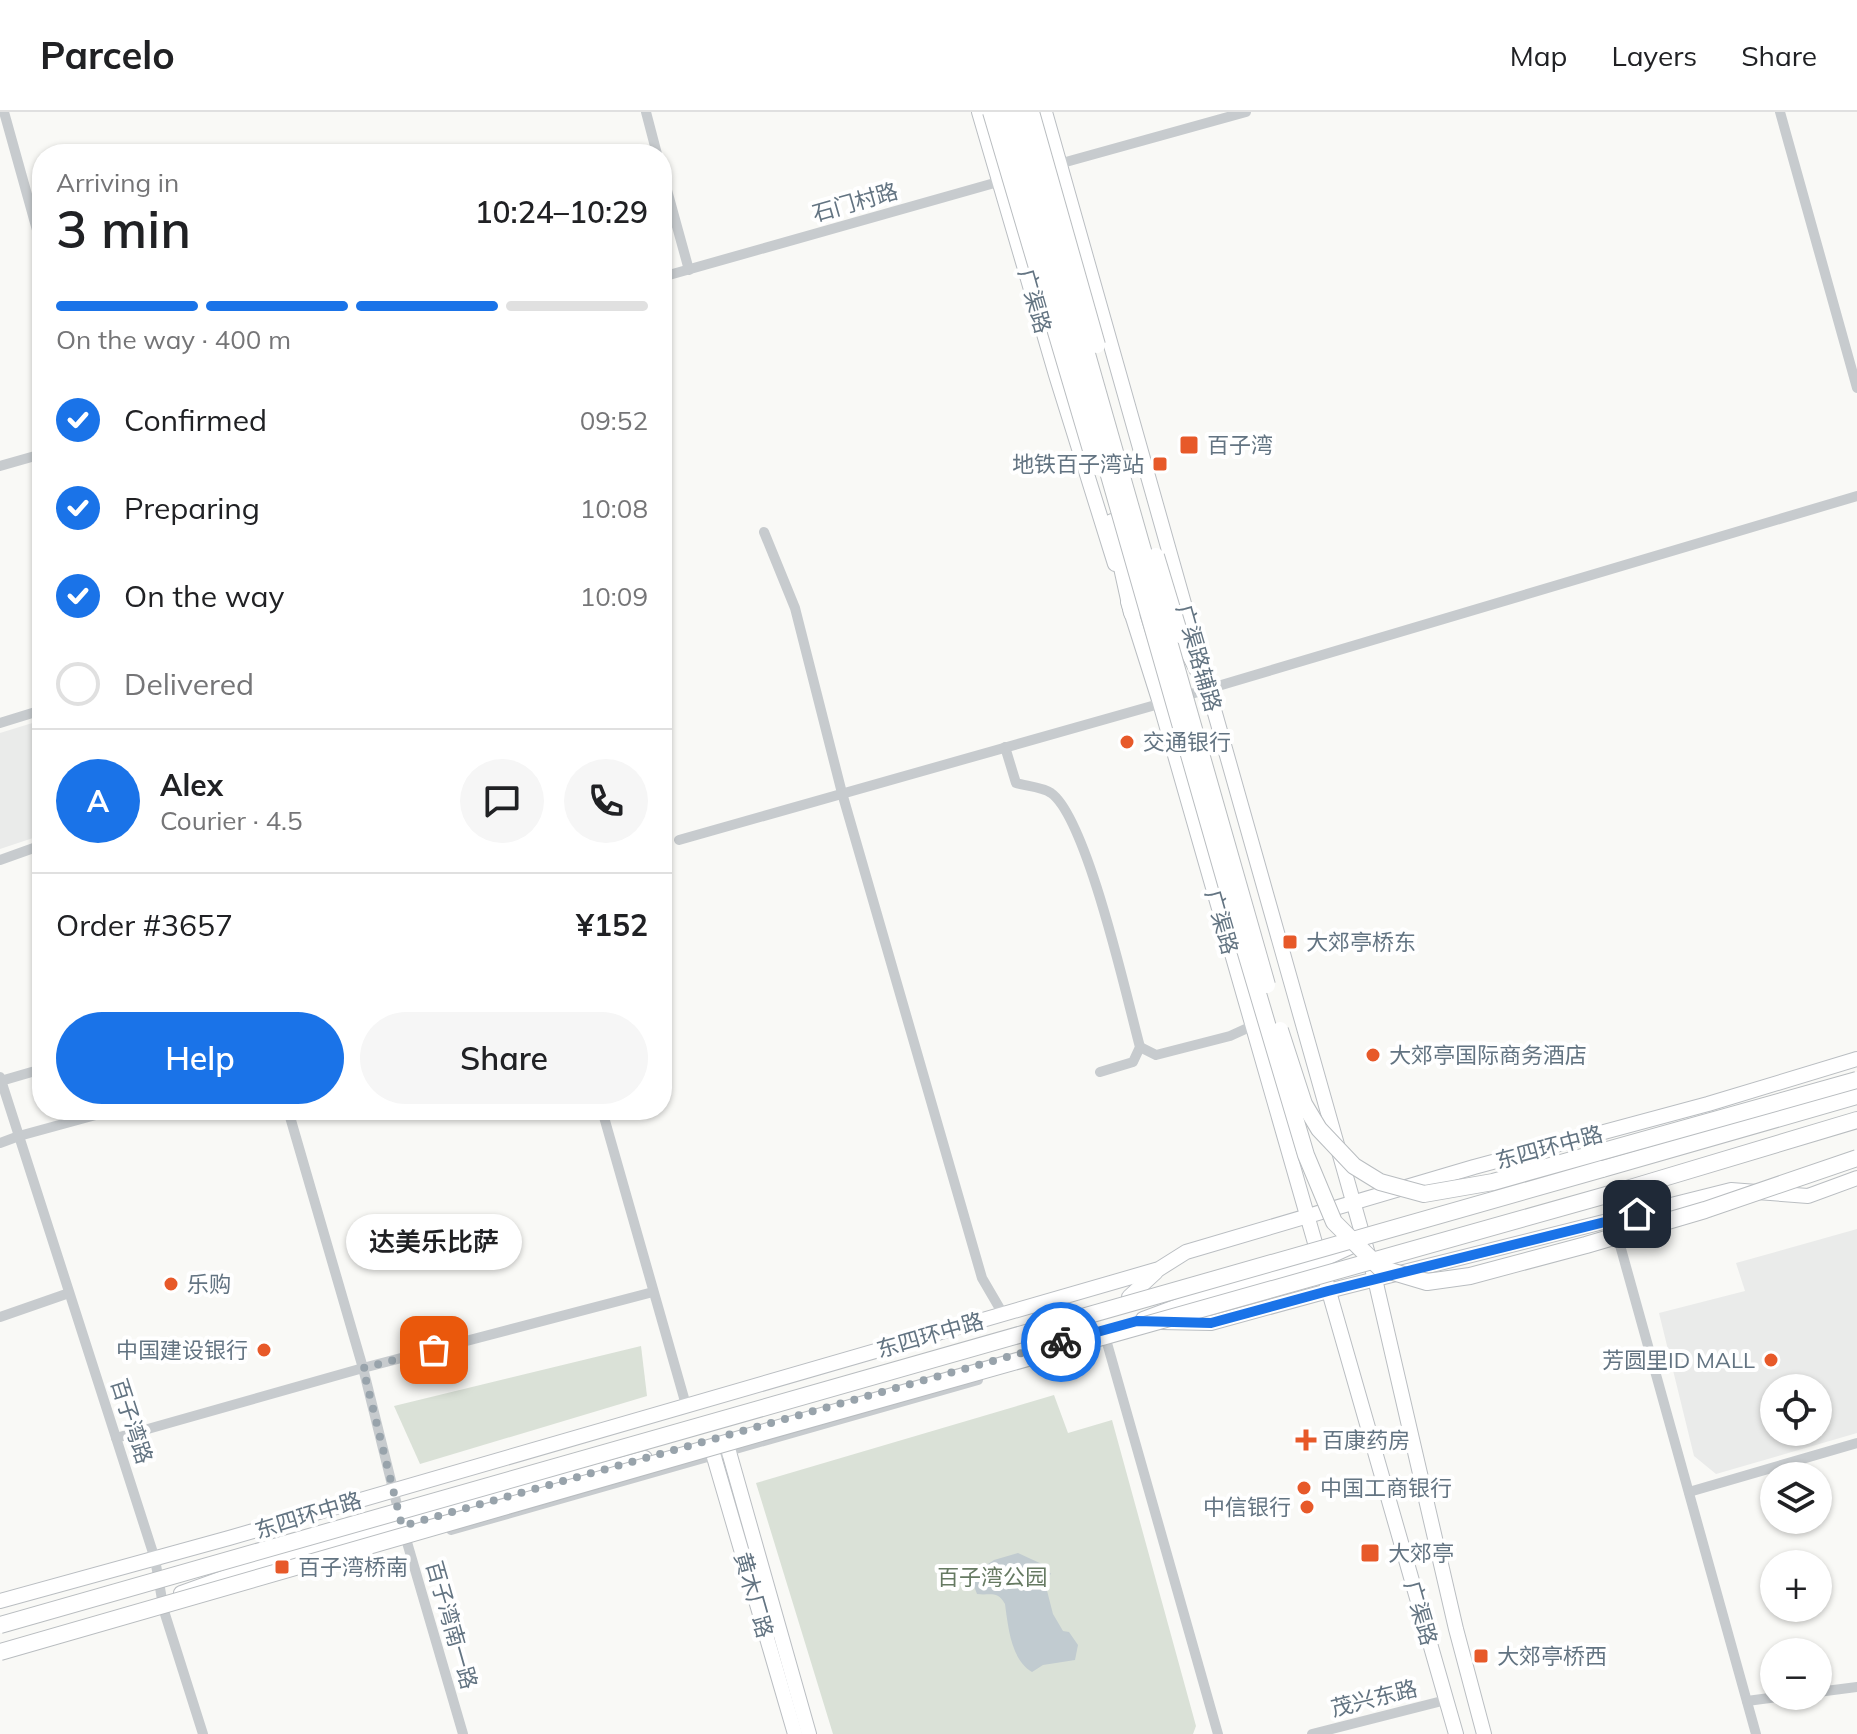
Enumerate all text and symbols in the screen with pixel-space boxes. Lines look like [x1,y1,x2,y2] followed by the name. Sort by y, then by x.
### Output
[40,31,175,79] text: Parcelo
[1510,38,1567,73] text: Map
[1611,38,1697,73] text: Layers
[1741,38,1817,73] text: Share
[56,166,179,199] text: Arriving in
[809,176,901,228] street label: 石门村路
[475,193,648,231] text: 10:24–10:29
[56,196,191,261] text: 3 min
[1012,265,1058,337] street label: 广渠路
[56,323,291,356] text: On the way · 400 m
[56,398,100,442] icon: check
[124,401,267,439] text: Confirmed
[580,404,648,437] text: 09:52
[1207,431,1273,459] place label: 百子湾
[1178,434,1200,456] marker: 百子湾
[1012,450,1144,478] place label: 地铁百子湾站
[1151,455,1169,473] marker: 地铁百子湾站
[56,486,100,530] icon: check
[124,489,260,527] text: Preparing
[580,492,648,525] text: 10:08
[56,574,100,618] icon: check
[124,577,284,615] text: On the way
[580,580,648,613] text: 10:09
[1170,601,1228,715] street label: 广渠路辅路
[124,665,254,703] text: Delivered
[1143,728,1231,756] place label: 交通银行
[1118,733,1136,751] marker: 交通银行
[460,759,544,843] button: chat
[564,759,648,843] button: phone
[160,766,223,804] text: Alex
[87,782,109,820] text: A
[160,804,303,837] text: Courier · 4.5
[1199,886,1245,958] street label: 广渠路
[56,906,233,944] text: Order #3657
[576,906,648,944] text: ¥152
[1306,928,1416,956] place label: 大郊亭桥东
[1281,933,1299,951] marker: 大郊亭桥东
[56,1012,344,1104] button: Help
[360,1012,648,1104] button: Share
[1389,1041,1587,1069] place label: 大郊亭国际商务酒店
[1364,1046,1382,1064] marker: 大郊亭国际商务酒店
[1492,1119,1606,1175] street label: 东四环中路
[1603,1180,1671,1248] pin
[1615,1192,1659,1236] icon: home
[346,1214,522,1270] callout: 达美乐比萨
[369,1225,499,1258] text: 达美乐比萨
[187,1270,231,1298] place label: 乐购
[162,1275,180,1293] marker: 乐购
[1021,1302,1101,1382] courier
[873,1306,987,1364] street label: 东四环中路
[400,1316,468,1384] pin
[1039,1320,1083,1364] icon: bike
[412,1328,456,1372] icon: bag
[116,1336,248,1364] place label: 中国建设银行
[255,1341,273,1359] marker: 中国建设银行
[1602,1346,1755,1374] place label: 芳圆里ID MALL
[1762,1351,1780,1369] marker: 芳圆里ID MALL
[1760,1374,1832,1710] map controls
[1760,1374,1832,1446] button: locate
[105,1375,159,1467] street label: 百子湾路
[1322,1426,1410,1454] place label: 百康药房
[1297,1431,1315,1449] marker: 百康药房
[1760,1462,1832,1534] button: layers
[1320,1474,1452,1502] place label: 中国工商银行
[1295,1479,1313,1497] marker: 中国工商银行
[251,1486,365,1544] street label: 东四环中路
[1203,1493,1291,1521] place label: 中信银行
[1298,1498,1316,1516] marker: 中信银行
[1388,1539,1454,1567] place label: 大郊亭
[1359,1542,1381,1564] marker: 大郊亭
[728,1549,780,1641] street label: 黄木厂路
[1760,1550,1832,1622] button: +
[298,1553,408,1581] place label: 百子湾桥南
[273,1558,291,1576] marker: 百子湾桥南
[420,1558,484,1692] street label: 百子湾南一路
[937,1563,1047,1591] park label: 百子湾公园
[1398,1577,1444,1649] street label: 广渠路
[1760,1638,1832,1710] button: −
[1497,1642,1607,1670] place label: 大郊亭桥西
[1472,1647,1490,1665] marker: 大郊亭桥西
[1328,1674,1420,1722] street label: 茂兴东路

